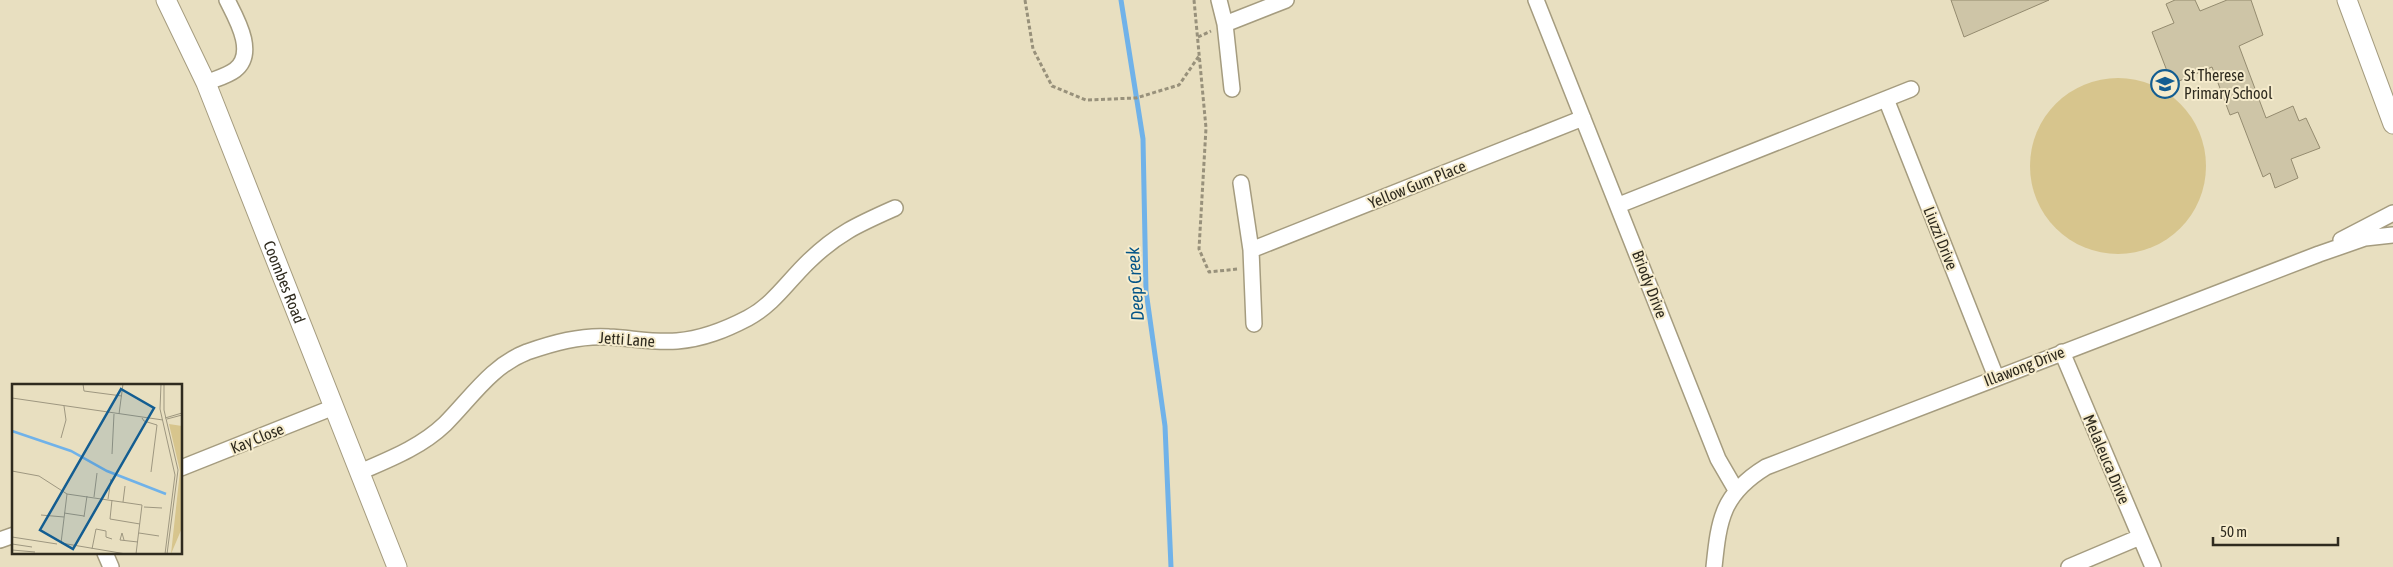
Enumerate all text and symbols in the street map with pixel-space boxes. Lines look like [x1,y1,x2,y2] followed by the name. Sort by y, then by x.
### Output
[2184,66,2273,103] place label: St Therese Primary School
[2150,69,2180,99] school or university icon: St Therese Primary School
[1366,156,1468,212] street label: Yellow Gum Place
[1920,204,1962,272] street label: Liuzzi Drive
[260,238,309,326] street label: Coombes Road
[1122,245,1148,322] water label: Deep Creek
[1628,248,1671,321] street label: Briody Drive
[598,328,656,350] street label: Jetti Lane
[1981,342,2067,391] street label: Illawong Drive
[12,384,182,554] inset map
[2080,412,2134,506] street label: Melaleuca Drive
[228,419,286,458] street label: Kay Close
[2213,514,2338,546] scale bar
[2220,523,2247,540] text: 50 m

